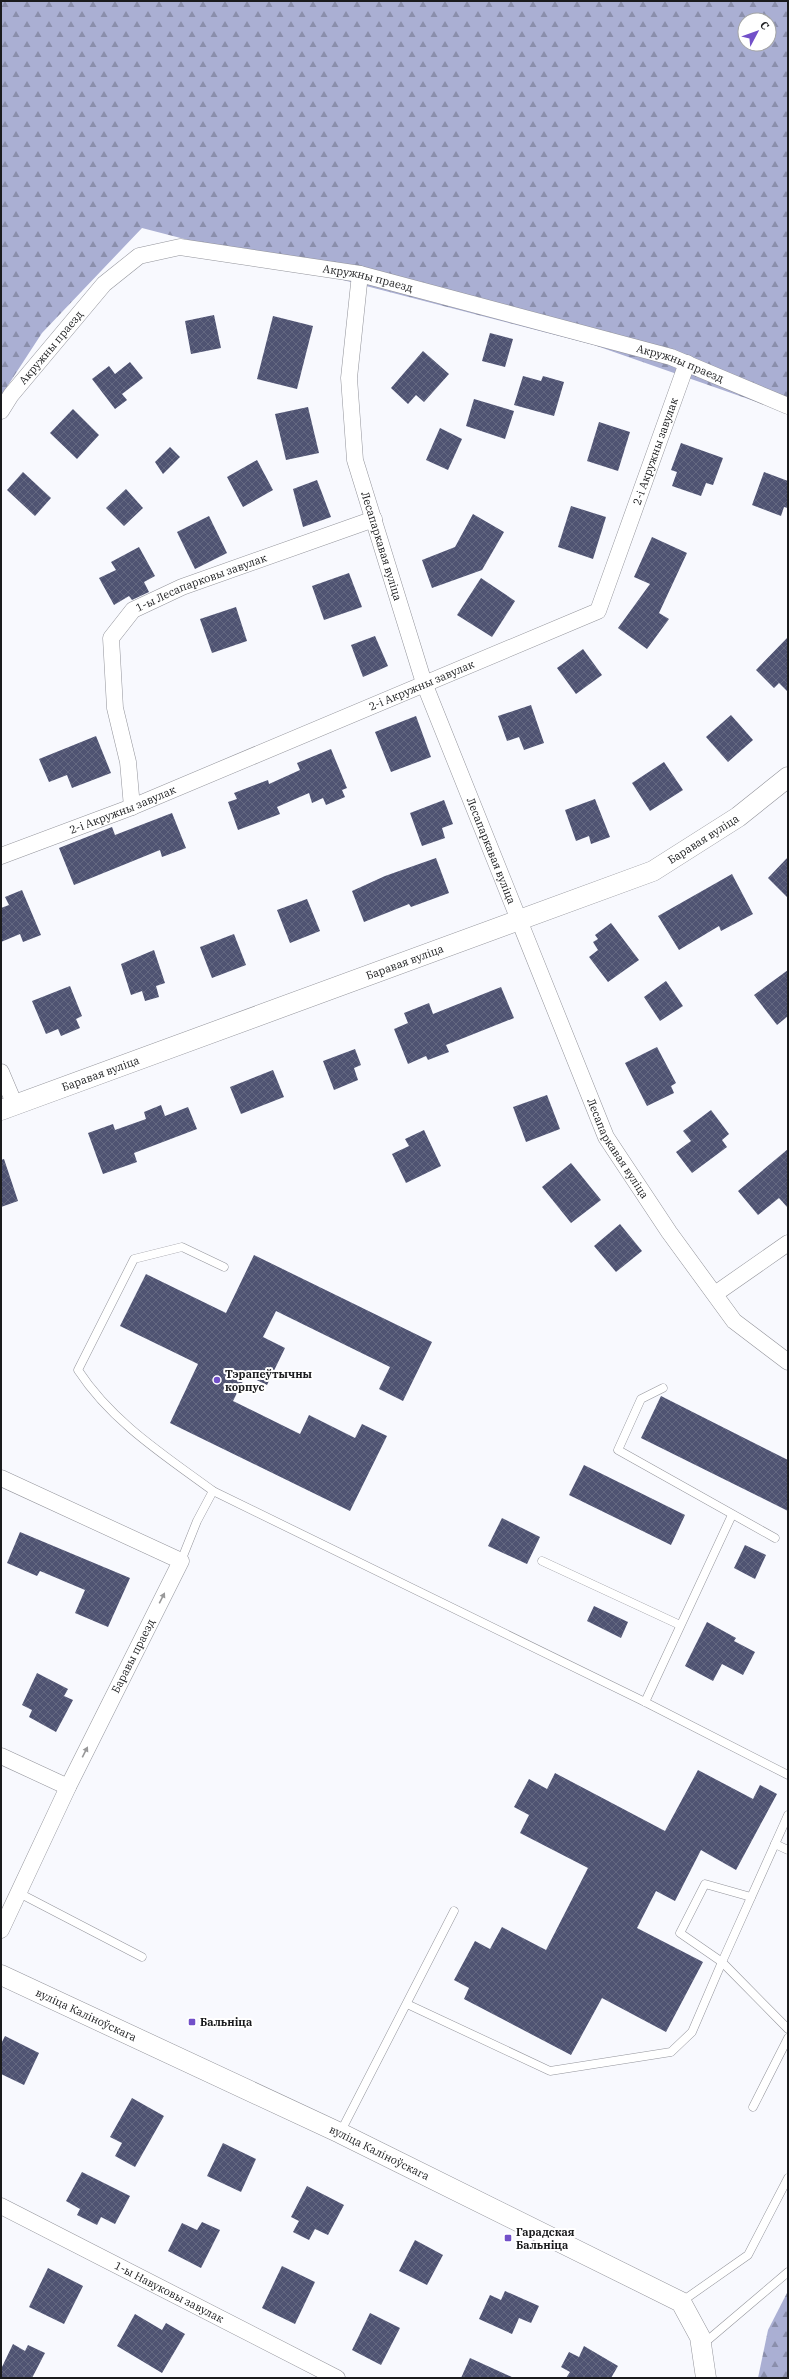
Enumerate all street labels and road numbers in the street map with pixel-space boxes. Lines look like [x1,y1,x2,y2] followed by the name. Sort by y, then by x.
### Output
[322,261,415,295] street label: Акружны праезд
[16,307,86,387] street label: Акружны праезд
[635,341,726,385] street label: Акружны праезд
[630,395,681,507] street label: 2-і Акружны завулак
[358,490,405,602] street label: Лесапаркавая вуліца
[133,550,269,615] street label: 1-ы Лесапарковы завулак
[367,657,477,714] street label: 2-і Акружны завулак
[67,782,178,837] street label: 2-і Акружны завулак
[464,796,519,906] street label: Лесапаркавая вуліца
[665,811,742,867] street label: Баравая вуліца
[364,941,446,983] street label: Баравая вуліца
[60,1053,141,1094] street label: Баравая вуліца
[584,1096,652,1201] street label: Лесапаркавая вуліца
[108,1616,158,1695] street label: Баравы праезд
[34,1985,139,2044] street label: вуліца Каліноўскага
[327,2122,432,2183] street label: вуліца Каліноўскага
[112,2258,227,2326] street label: 1-ы Навуковы завулак

